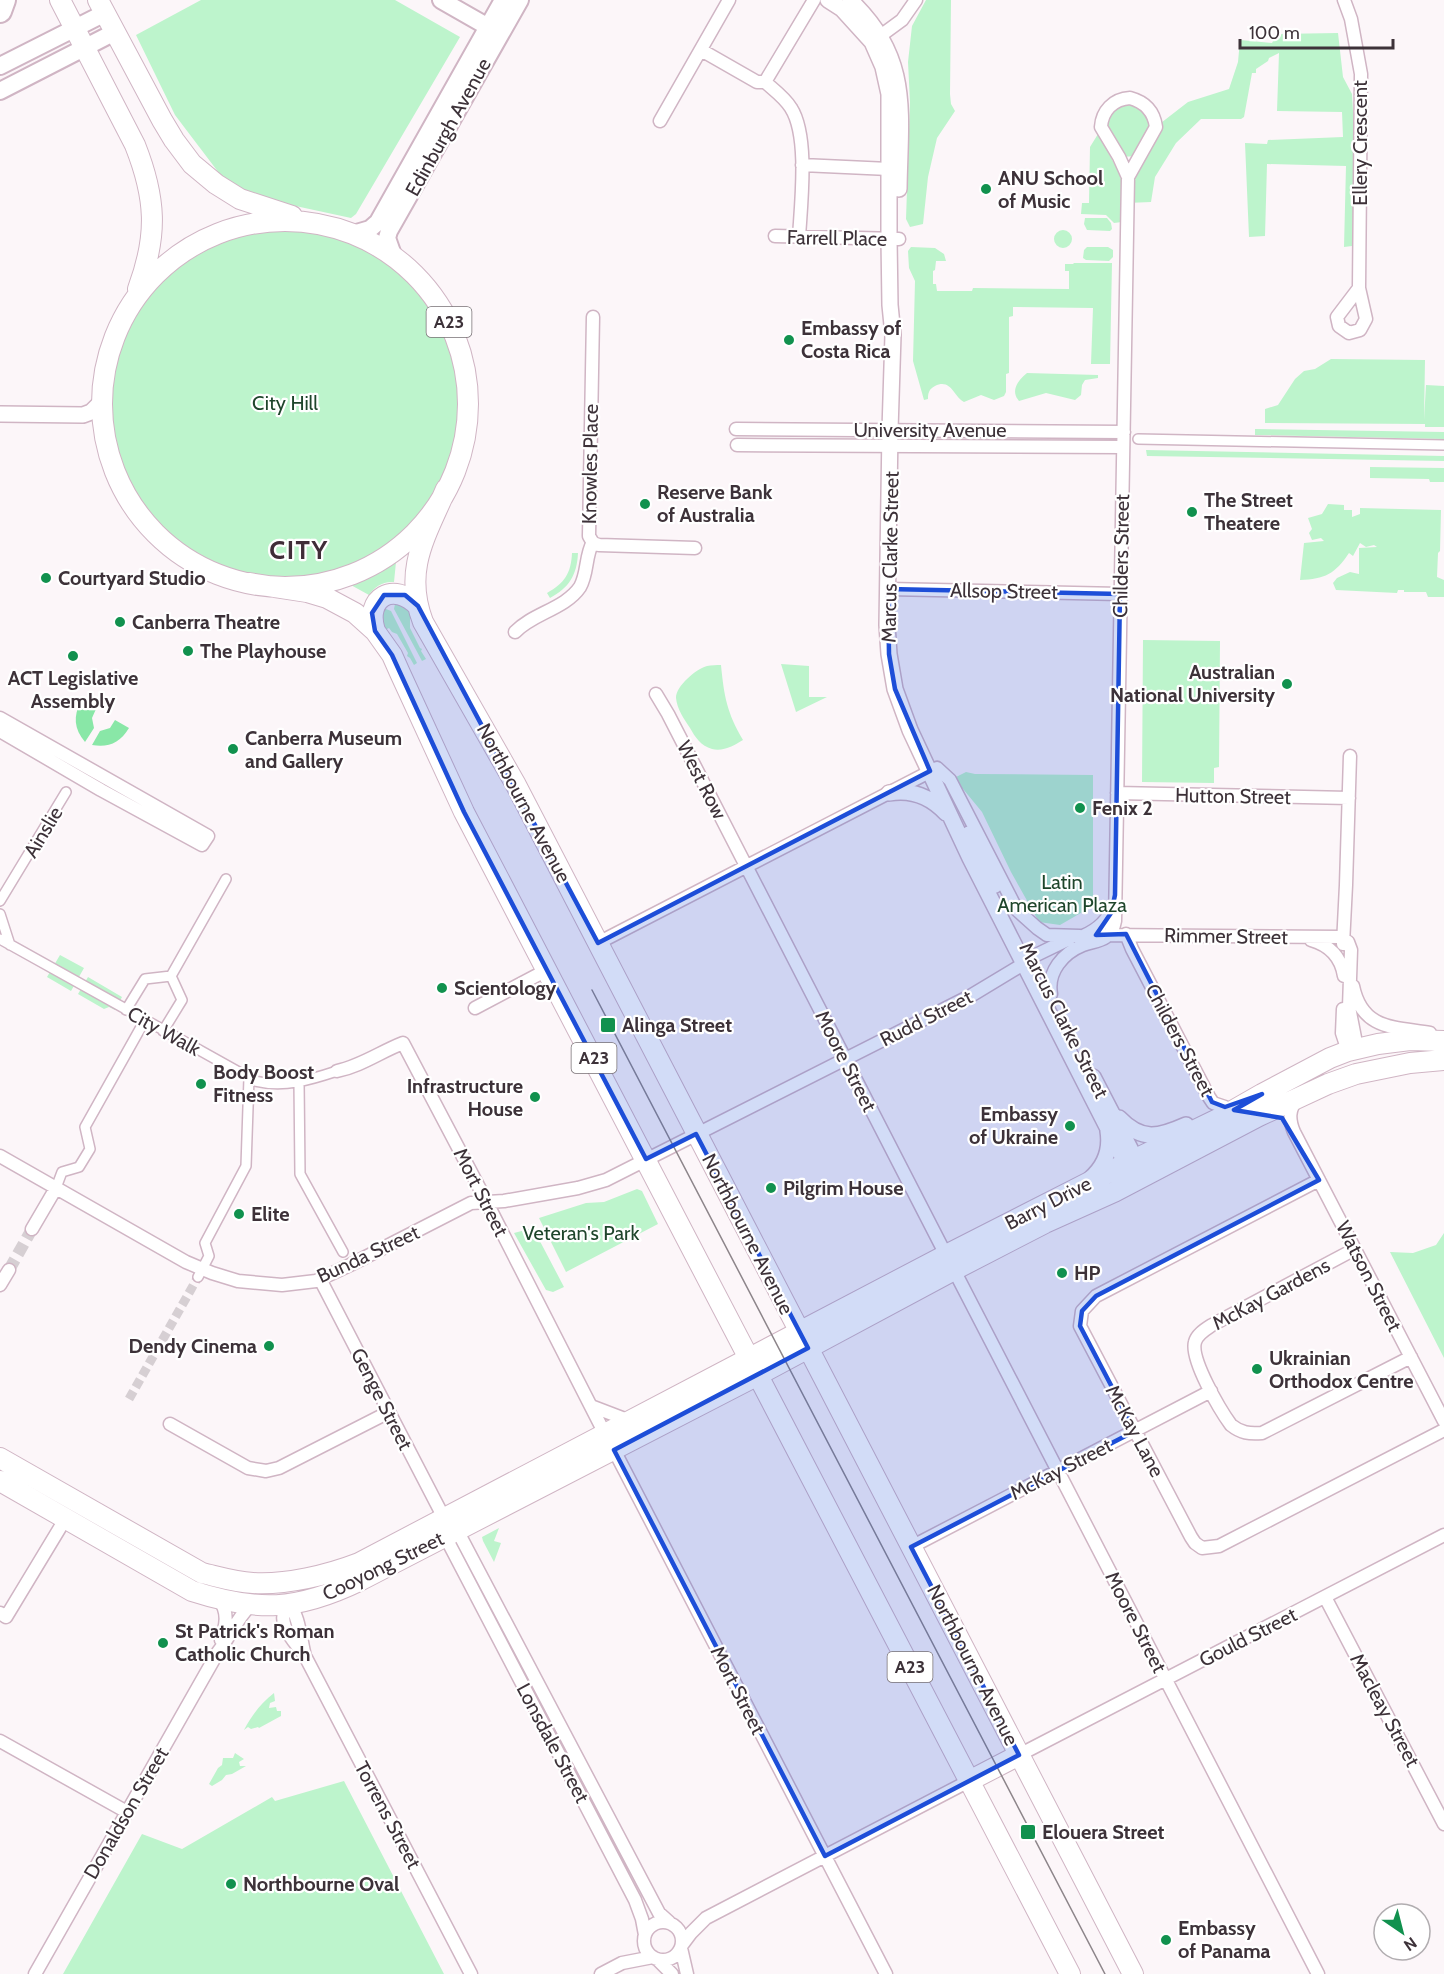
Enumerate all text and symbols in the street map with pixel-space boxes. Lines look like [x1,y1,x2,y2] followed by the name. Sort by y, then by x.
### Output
[1240,12,1393,50] scale bar
[1249,22,1300,44] text: 100 m
[400,54,496,200] street label: Edinburgh Avenue
[1348,80,1372,206] street label: Ellery Crescent
[998,166,1103,213] place label: ANU School of Music
[979,182,993,196] marker: ANU School of Music
[787,225,887,251] street label: Farrell Place
[426,307,472,337] road number: A23
[801,316,901,363] place label: Embassy of Costa Rica
[782,333,796,347] marker: Embassy of Costa Rica
[252,391,318,415] park label: City Hill
[577,404,603,524] street label: Knowles Place
[853,418,1007,442] street label: University Avenue
[877,471,904,643] street label: Marcus Clarke Street
[657,480,773,527] place label: Reserve Bank of Australia
[1204,488,1293,535] place label: The Street Theatere
[1108,494,1134,618] street label: Childers Street
[638,497,652,511] marker: Reserve Bank of Australia
[1185,505,1199,519] marker: The Street Theatere
[269,534,329,566] district label: CITY
[58,566,206,590] place label: Courtyard Studio
[39,571,53,585] marker: Courtyard Studio
[950,578,1058,604] street label: Allsop Street
[132,610,280,634] place label: Canberra Theatre
[113,615,127,629] marker: Canberra Theatre
[200,639,326,663] place label: The Playhouse
[181,644,195,658] marker: The Playhouse
[66,649,80,663] marker: ACT Legislative Assembly
[1110,660,1275,707] place label: Australian National University
[8,666,138,713] place label: ACT Legislative Assembly
[1280,677,1294,691] marker: Australian National University
[472,719,576,887] street label: Northbourne Avenue
[245,726,402,773] place label: Canberra Museum and Gallery
[672,737,732,824] street label: West Row
[226,742,240,756] marker: Canberra Museum and Gallery
[1175,783,1291,809] street label: Hutton Street
[1092,796,1153,820] place label: Fenix 2
[1073,801,1087,815] marker: Fenix 2
[18,802,68,862] street label: Ainslie
[997,870,1127,917] park label: Latin American Plaza
[1164,923,1288,949] street label: Rimmer Street
[1014,938,1114,1102] street label: Marcus Clarke Street
[454,976,557,1000] place label: Scientology
[1140,980,1220,1101] street label: Childers Street
[435,981,449,995] marker: Scientology
[876,984,976,1051] street label: Rudd Street
[123,1001,205,1061] street label: City Walk
[810,1006,882,1116] street label: Moore Street
[622,1013,732,1037] place label: Alinga Street
[599,1016,617,1034] marker: Alinga Street
[572,1043,616,1073] road number: A23
[213,1060,314,1107] place label: Body Boost Fitness
[407,1074,523,1121] place label: Infrastructure House
[194,1077,208,1091] marker: Body Boost Fitness
[528,1090,542,1104] marker: Infrastructure House
[969,1102,1058,1149] place label: Embassy of Ukraine
[1063,1119,1077,1133] marker: Embassy of Ukraine
[449,1144,514,1240] street label: Mort Street
[697,1150,799,1318] street label: Northbourne Avenue
[1001,1171,1095,1235] street label: Barry Drive
[783,1176,904,1200] place label: Pilgrim House
[764,1181,778,1195] marker: Pilgrim House
[251,1202,290,1226] place label: Elite
[232,1207,246,1221] marker: Elite
[1331,1217,1407,1335] street label: Watson Street
[313,1220,423,1288] street label: Bunda Street
[523,1221,639,1245] park label: Veteran's Park
[1208,1253,1334,1335] street label: McKay Gardens
[1074,1261,1101,1285] place label: HP
[1055,1266,1069,1280] marker: HP
[129,1334,257,1358] place label: Dendy Cinema
[262,1339,276,1353] marker: Dendy Cinema
[346,1344,418,1454] street label: Genge Street
[1269,1346,1414,1393] place label: Ukrainian Orthodox Centre
[1250,1362,1264,1376] marker: Ukrainian Orthodox Centre
[1101,1381,1169,1481] street label: McKay Lane
[1006,1433,1116,1505] street label: McKay Street
[319,1526,448,1606] street label: Cooyong Street
[1100,1567,1172,1677] street label: Moore Street
[922,1581,1024,1749] street label: Northbourne Avenue
[1195,1602,1301,1672] street label: Gould Street
[175,1619,335,1666] place label: St Patrick's Roman Catholic Church
[156,1636,170,1650] marker: St Patrick's Roman Catholic Church
[706,1642,771,1738] street label: Mort Street
[1345,1649,1425,1771] street label: Macleay Street
[888,1652,932,1682] road number: A23
[511,1679,595,1807] street label: Lonsdale Street
[79,1743,174,1883] street label: Donaldson Street
[350,1757,426,1873] street label: Torrens Street
[1042,1820,1164,1844] place label: Elouera Street
[1019,1823,1037,1841] marker: Elouera Street
[243,1872,399,1896] place label: Northbourne Oval
[224,1877,238,1891] marker: Northbourne Oval
[1372,1902,1432,1962] north arrow
[1178,1916,1271,1963] place label: Embassy of Panama
[1159,1933,1173,1947] marker: Embassy of Panama
[1400,1933,1420,1955] text: N

